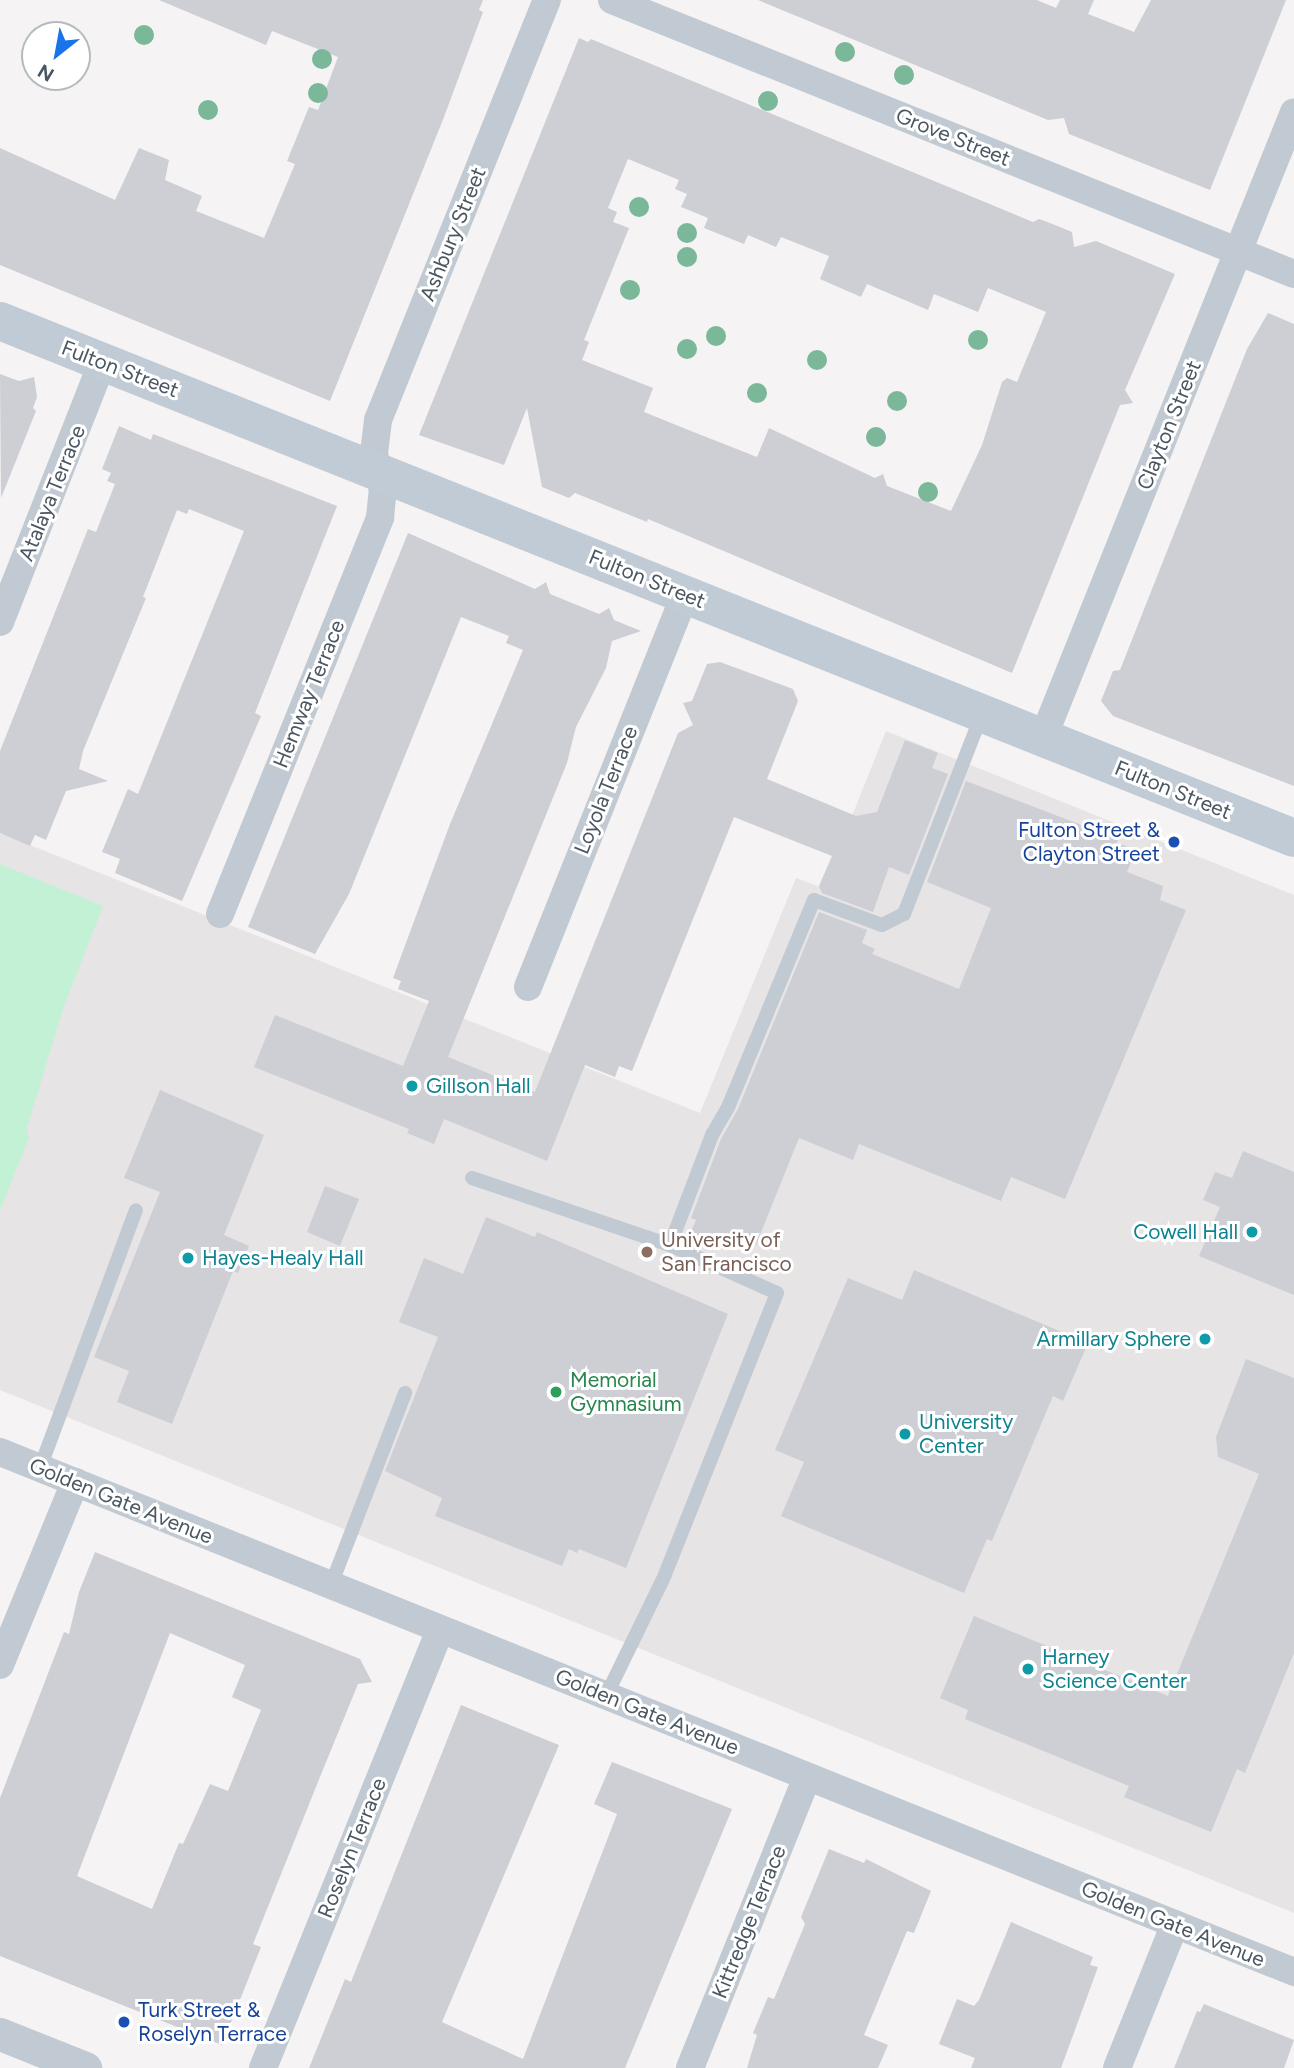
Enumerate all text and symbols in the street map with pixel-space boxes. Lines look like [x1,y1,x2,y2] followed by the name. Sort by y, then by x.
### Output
[21,21,91,91] north arrow
[34,59,58,86] text: N
[892,103,1014,171] street label: Grove Street
[415,164,491,304] street label: Ashbury Street
[58,335,182,403] street label: Fulton Street
[1132,357,1206,493] street label: Clayton Street
[13,421,91,565] street label: Atalaya Terrace
[585,544,709,614] street label: Fulton Street
[268,616,350,772] street label: Hemway Terrace
[569,722,643,858] street label: Loyola Terrace
[1111,755,1235,825] street label: Fulton Street
[1018,817,1160,867] place label: Fulton Street & Clayton Street
[1166,834,1182,850] marker: Fulton Street & Clayton Street
[426,1073,531,1099] place label: Gillson Hall
[404,1078,420,1094] marker: Gillson Hall
[1133,1219,1238,1245] place label: Cowell Hall
[1244,1224,1260,1240] marker: Cowell Hall
[661,1227,792,1277] place label: University of San Francisco
[639,1244,655,1260] marker: University of San Francisco
[202,1245,364,1271] place label: Hayes-Healy Hall
[180,1250,196,1266] marker: Hayes-Healy Hall
[1037,1326,1191,1352] place label: Armillary Sphere
[1197,1331,1213,1347] marker: Armillary Sphere
[570,1367,682,1417] place label: Memorial Gymnasium
[548,1384,564,1400] marker: Memorial Gymnasium
[919,1409,1013,1459] place label: University Center
[897,1426,913,1442] marker: University Center
[26,1453,216,1549] street label: Golden Gate Avenue
[1042,1644,1187,1694] place label: Harney Science Center
[1020,1661,1036,1677] marker: Harney Science Center
[552,1664,742,1760] street label: Golden Gate Avenue
[312,1774,392,1922] street label: Roselyn Terrace
[707,1842,791,2002] street label: Kittredge Terrace
[1078,1876,1268,1972] street label: Golden Gate Avenue
[138,1997,287,2047] place label: Turk Street & Roselyn Terrace
[116,2014,132,2030] marker: Turk Street & Roselyn Terrace

